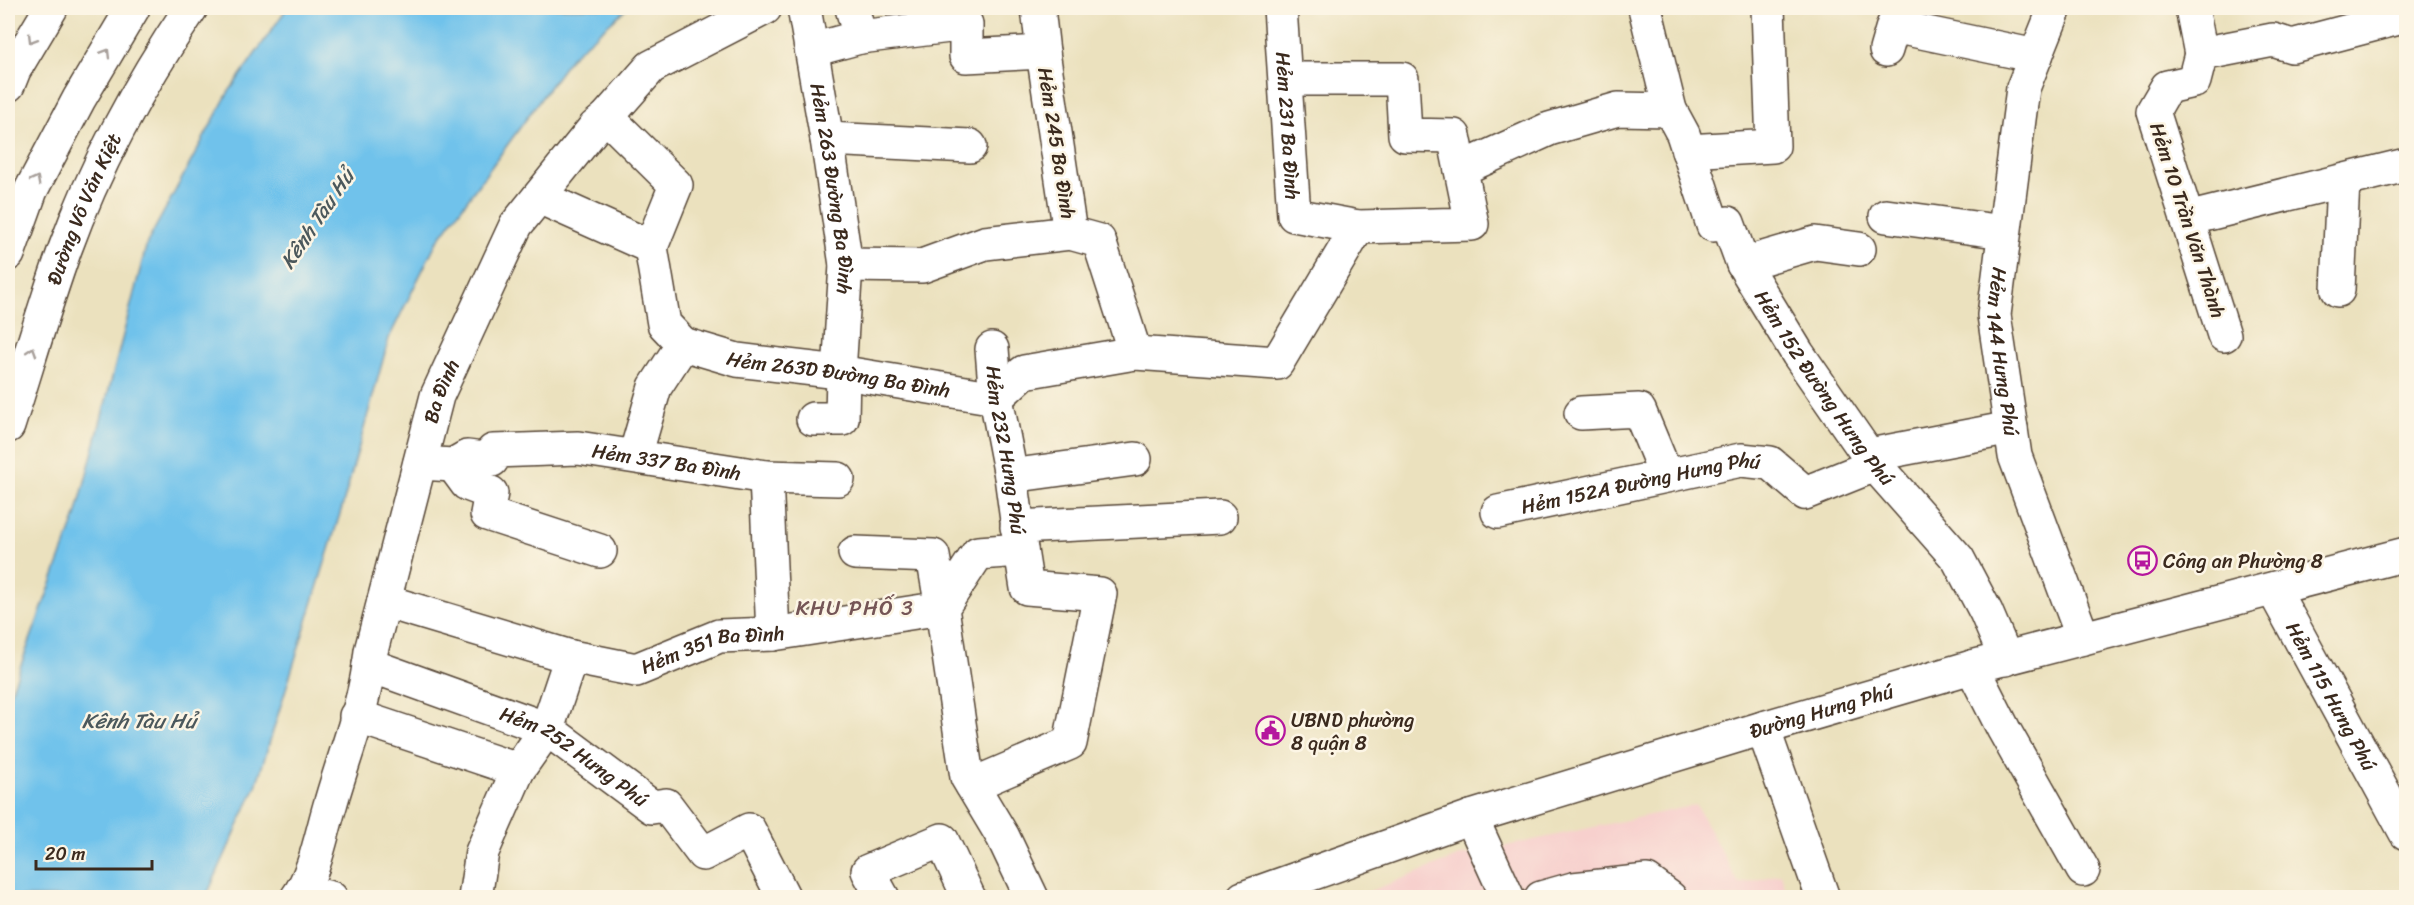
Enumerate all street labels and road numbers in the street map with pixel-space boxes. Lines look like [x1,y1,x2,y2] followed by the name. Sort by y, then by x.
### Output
[1265,51,1310,201] street label: Hẻm 231 Ba Đình
[1027,65,1086,221] street label: Hẻm 245 Ba Đình
[799,80,863,295] street label: Hẻm 263 Đường Ba Đình
[2139,118,2236,323] street label: Hẻm 10 Trần Văn Thành
[37,127,132,290] street label: Đường Võ Văn Kiệt
[1976,265,2029,439] street label: Hẻm 144 Hưng Phú
[1745,283,1903,494] street label: Hẻm 152 Đường Hưng Phú
[722,341,953,408] street label: Hẻm 263D Đường Ba Đình
[414,353,470,427] street label: Ba Đình
[975,364,1036,537] street label: Hẻm 232 Hưng Phú
[589,433,743,491] street label: Hẻm 337 Ba Đình
[1518,443,1762,525] street label: Hẻm 152A Đường Hưng Phú
[2276,615,2386,778] street label: Hẻm 115 Hưng Phú
[635,616,787,684] street label: Hẻm 351 Ba Đình
[1745,674,1898,749] street label: Đường Hưng Phú
[495,696,656,817] street label: Hẻm 252 Hưng Phú

